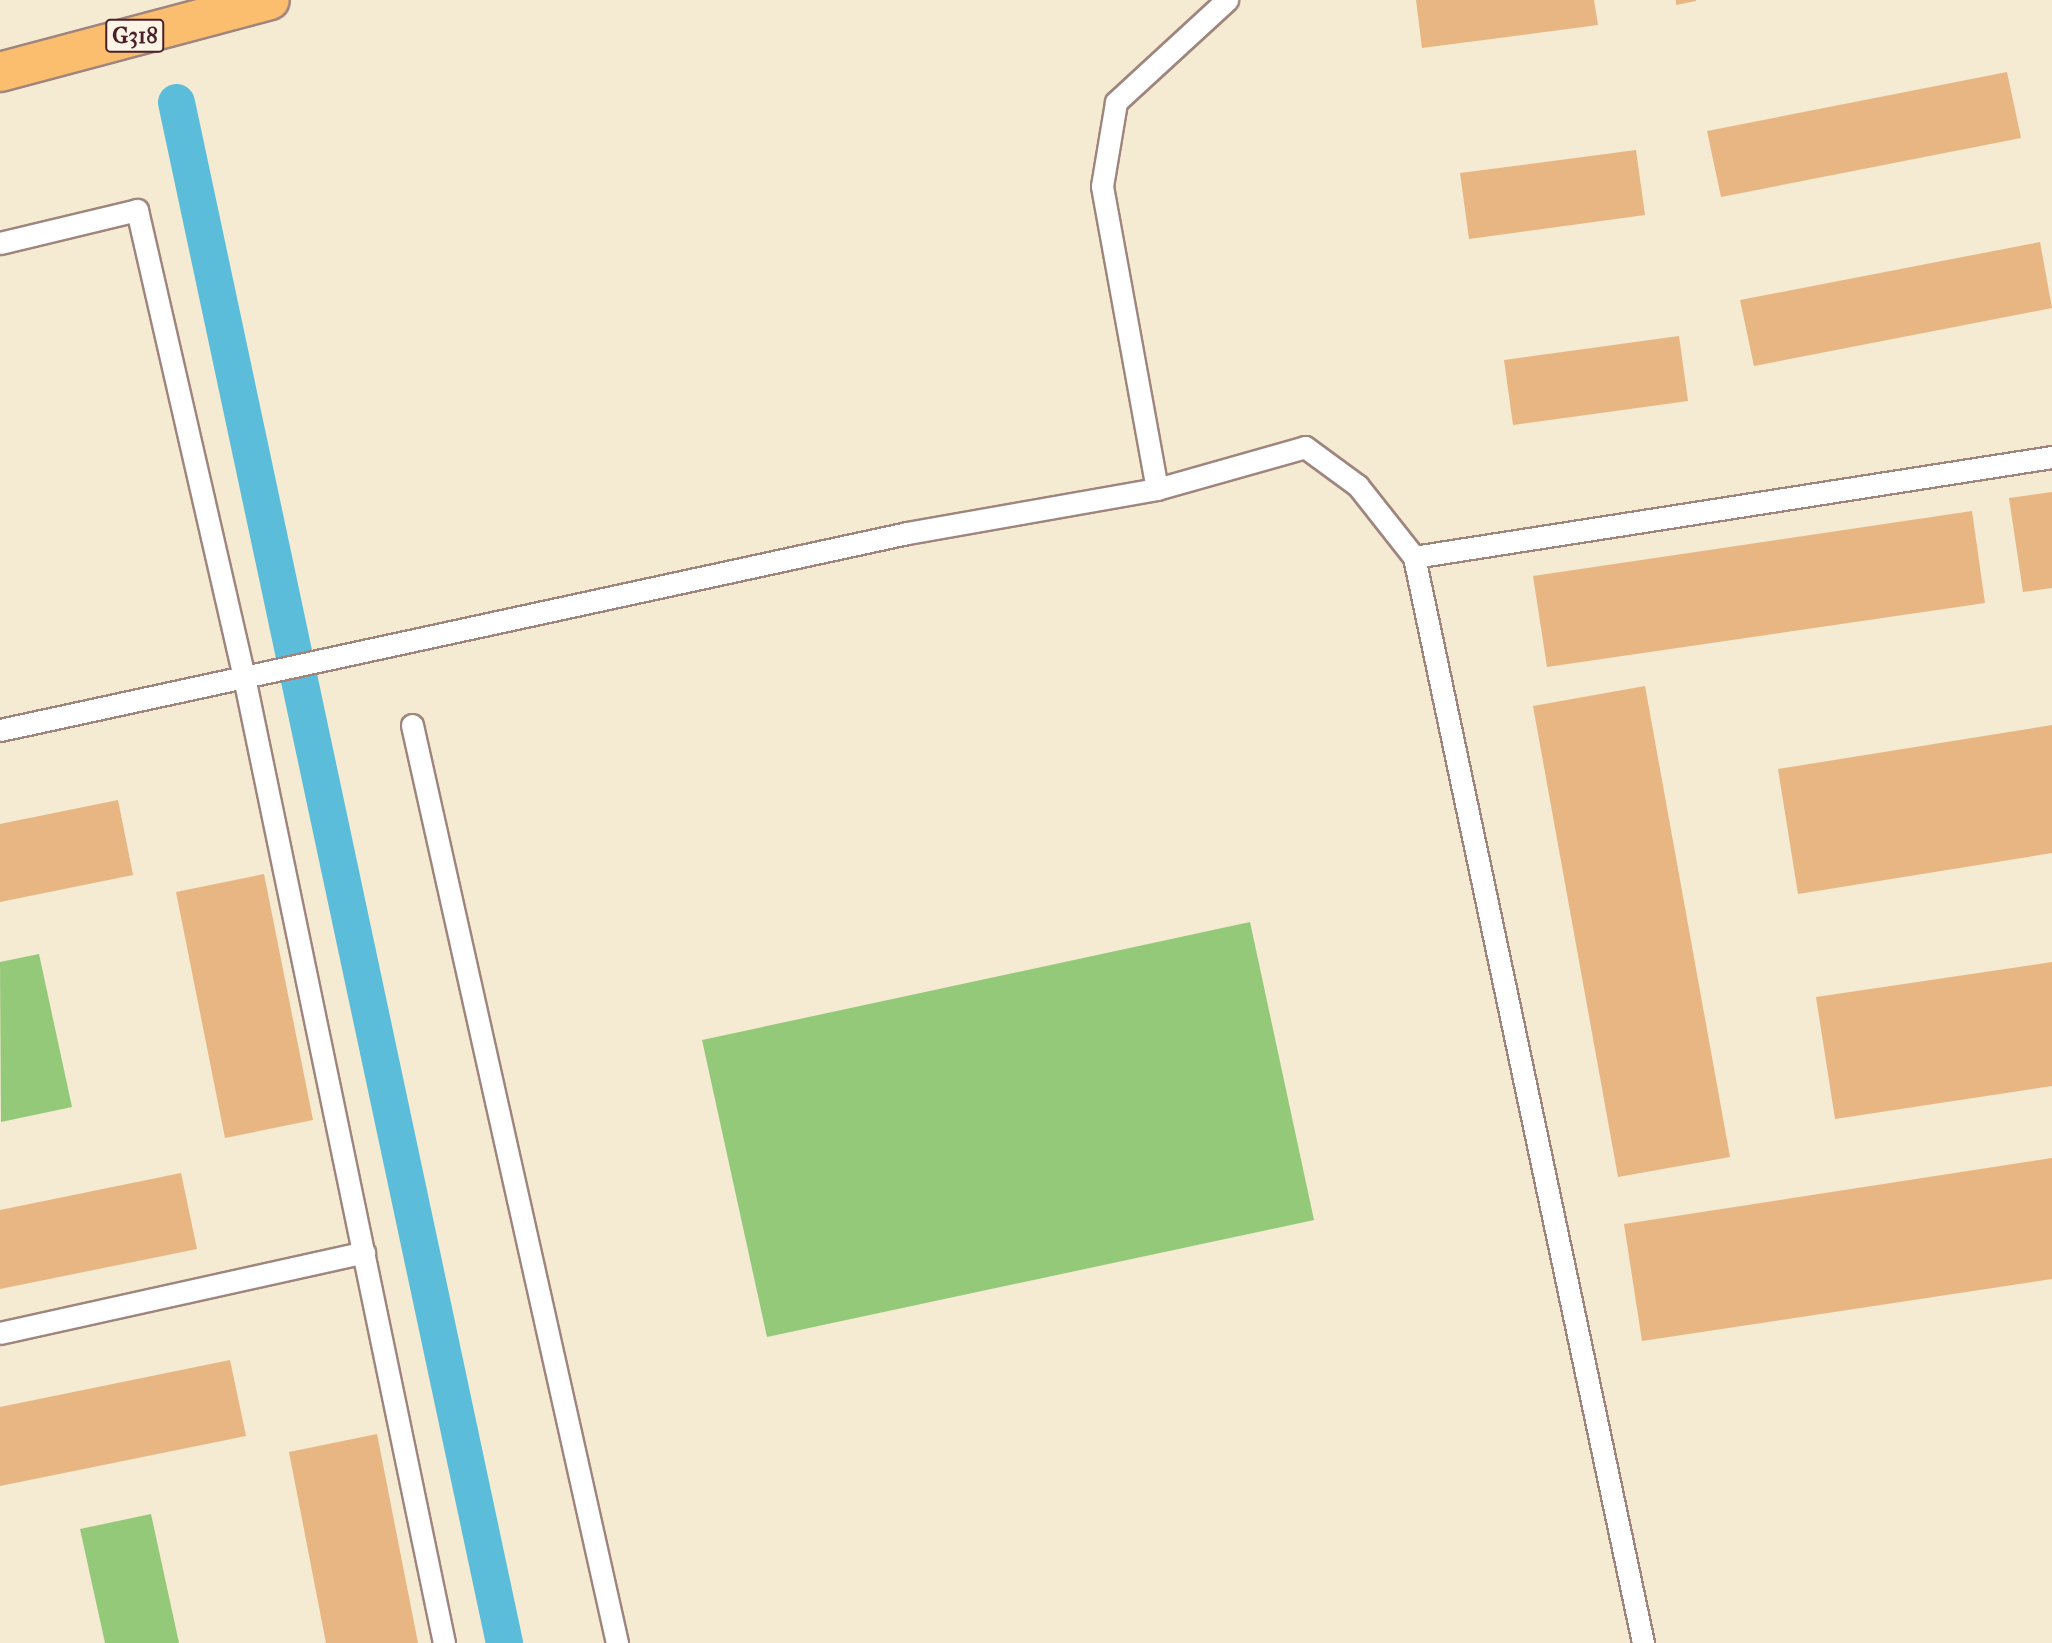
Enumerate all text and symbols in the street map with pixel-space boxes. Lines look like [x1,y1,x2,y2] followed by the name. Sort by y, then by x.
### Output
[105,17,165,56] road number: G318

